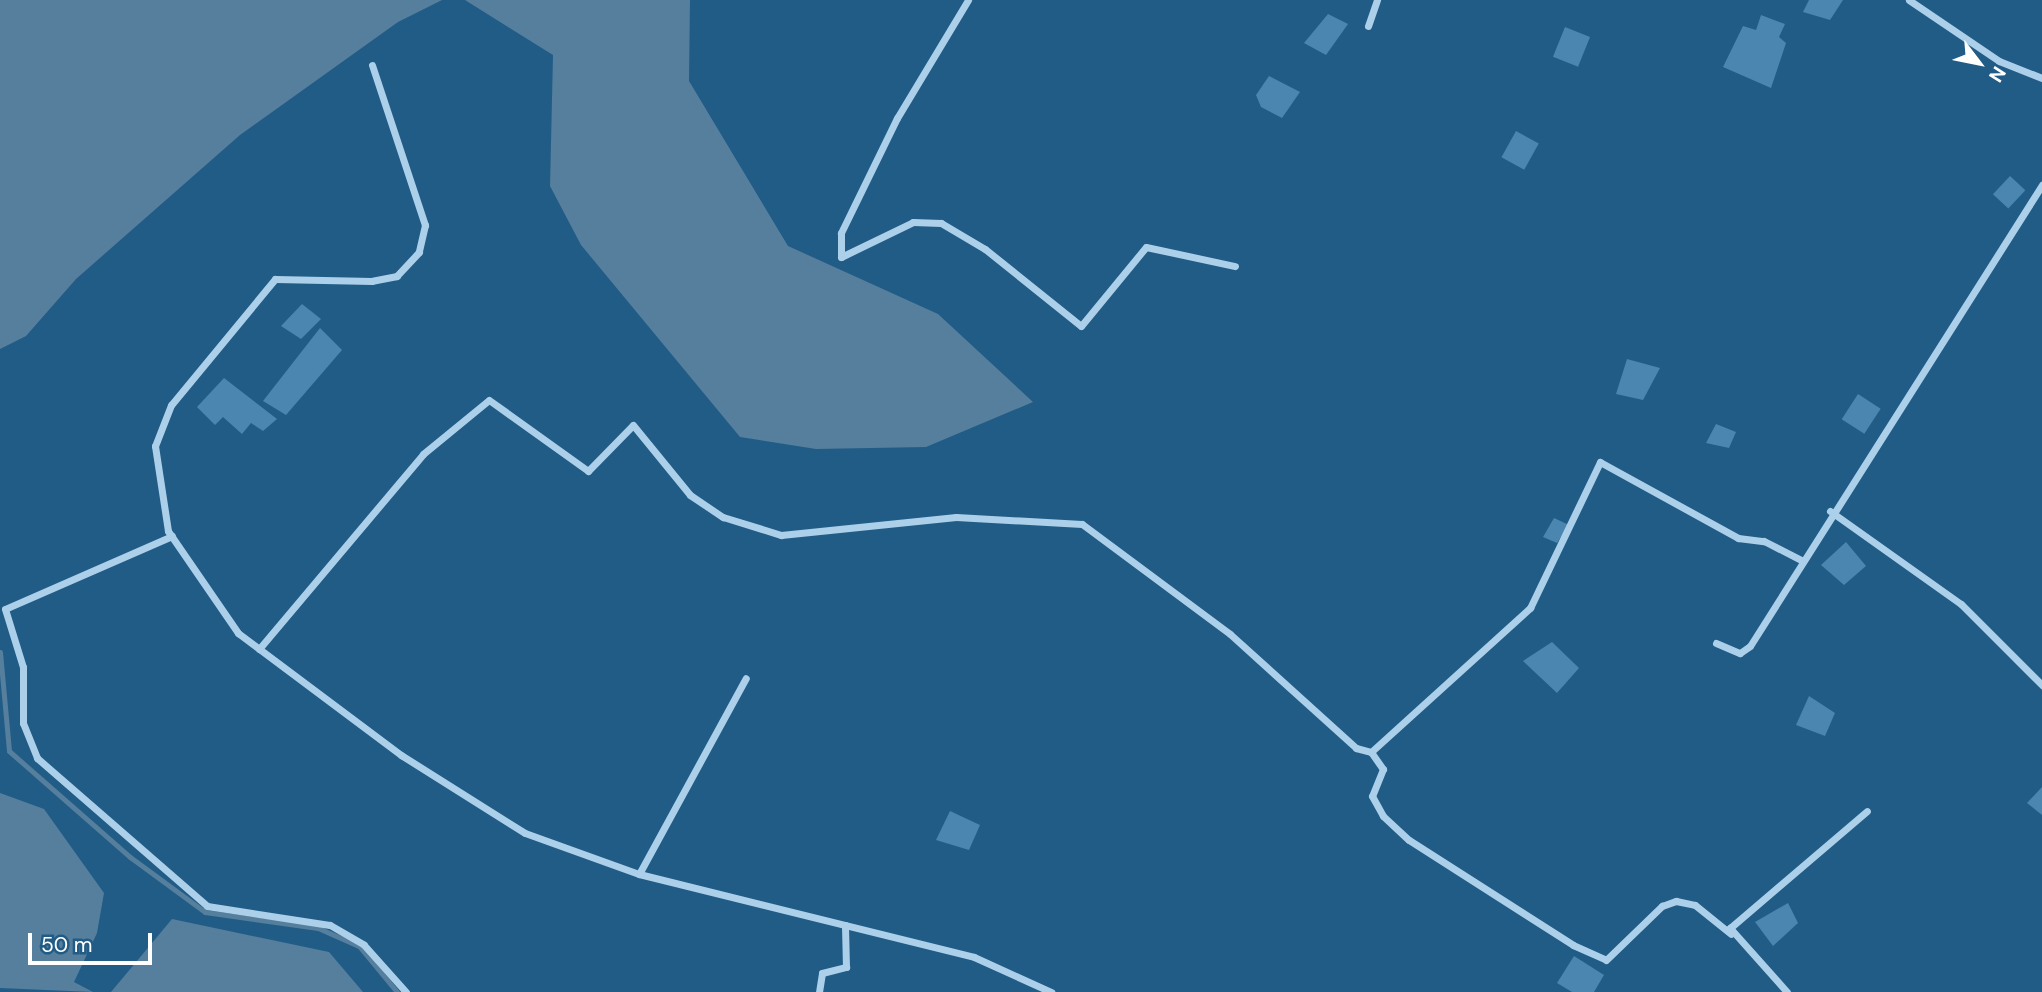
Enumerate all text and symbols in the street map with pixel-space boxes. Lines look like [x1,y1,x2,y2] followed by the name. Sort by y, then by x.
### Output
[1944,28,2014,98] north arrow
[1983,62,2012,87] text: N
[32,918,156,962] scale bar
[41,931,92,959] text: 50 m

